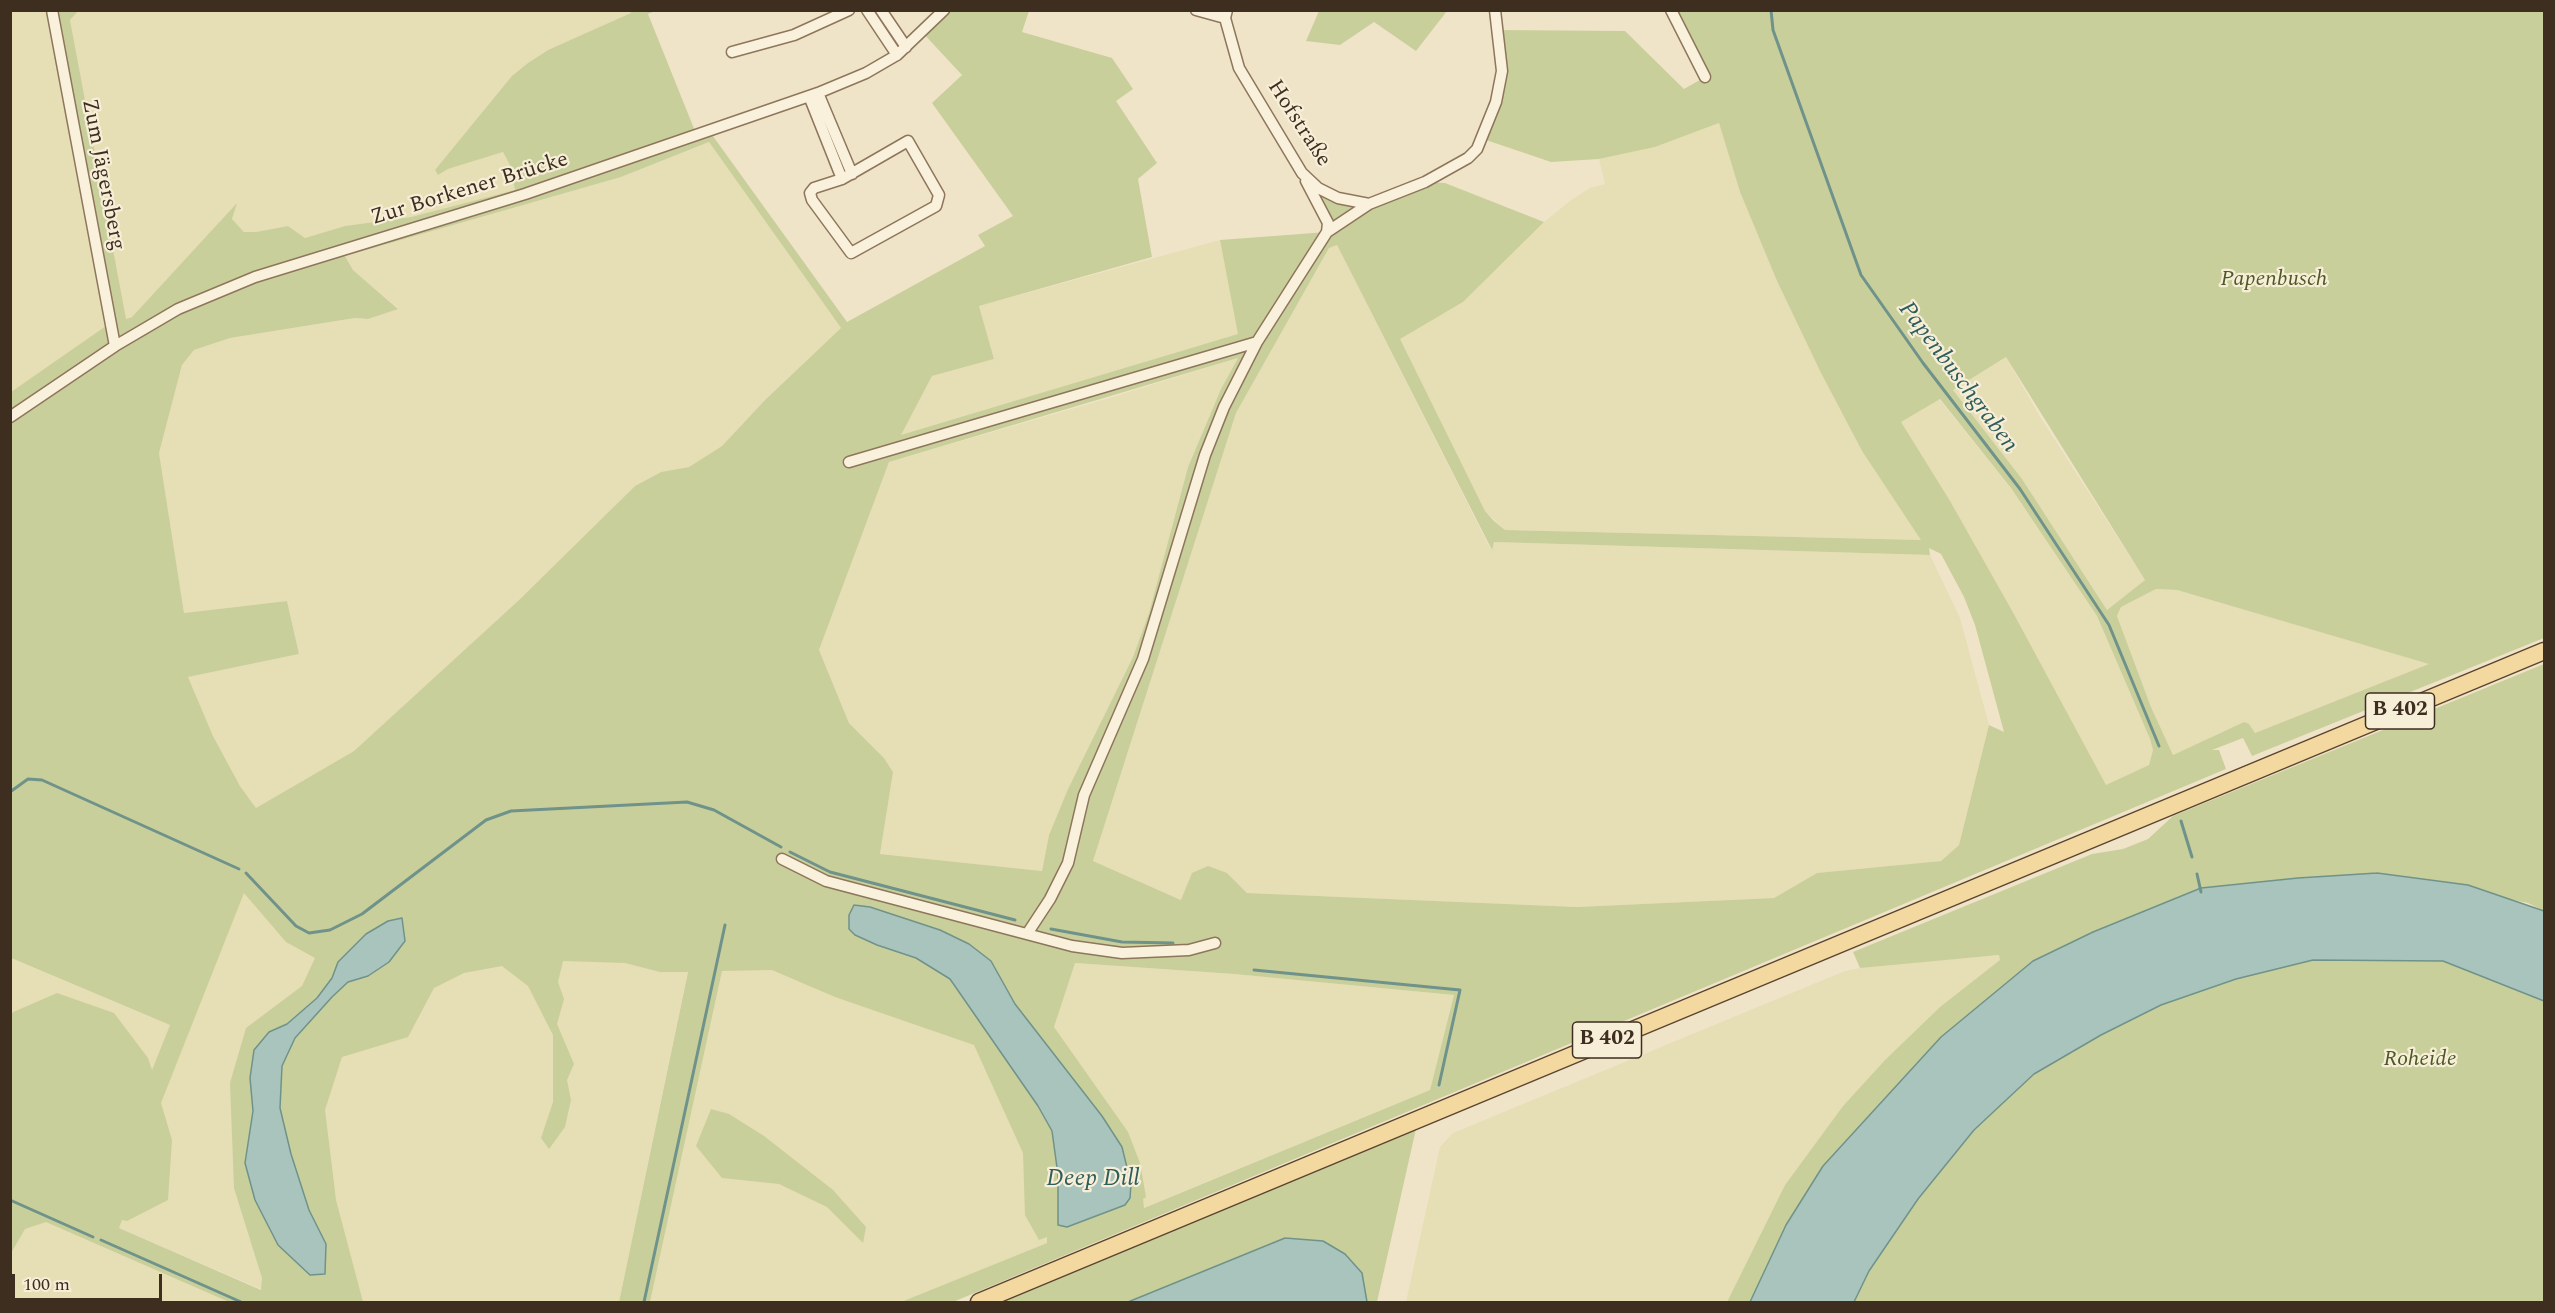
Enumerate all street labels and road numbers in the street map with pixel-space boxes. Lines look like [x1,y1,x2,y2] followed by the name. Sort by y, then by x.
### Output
[1260,76,1336,172] street label: Hofstraße
[74,97,130,253] street label: Zum Jägersberg
[368,147,572,233] street label: Zur Borkener Brücke
[2366,693,2434,729] road number: B 402
[1572,1022,1642,1058] road number: B 402

